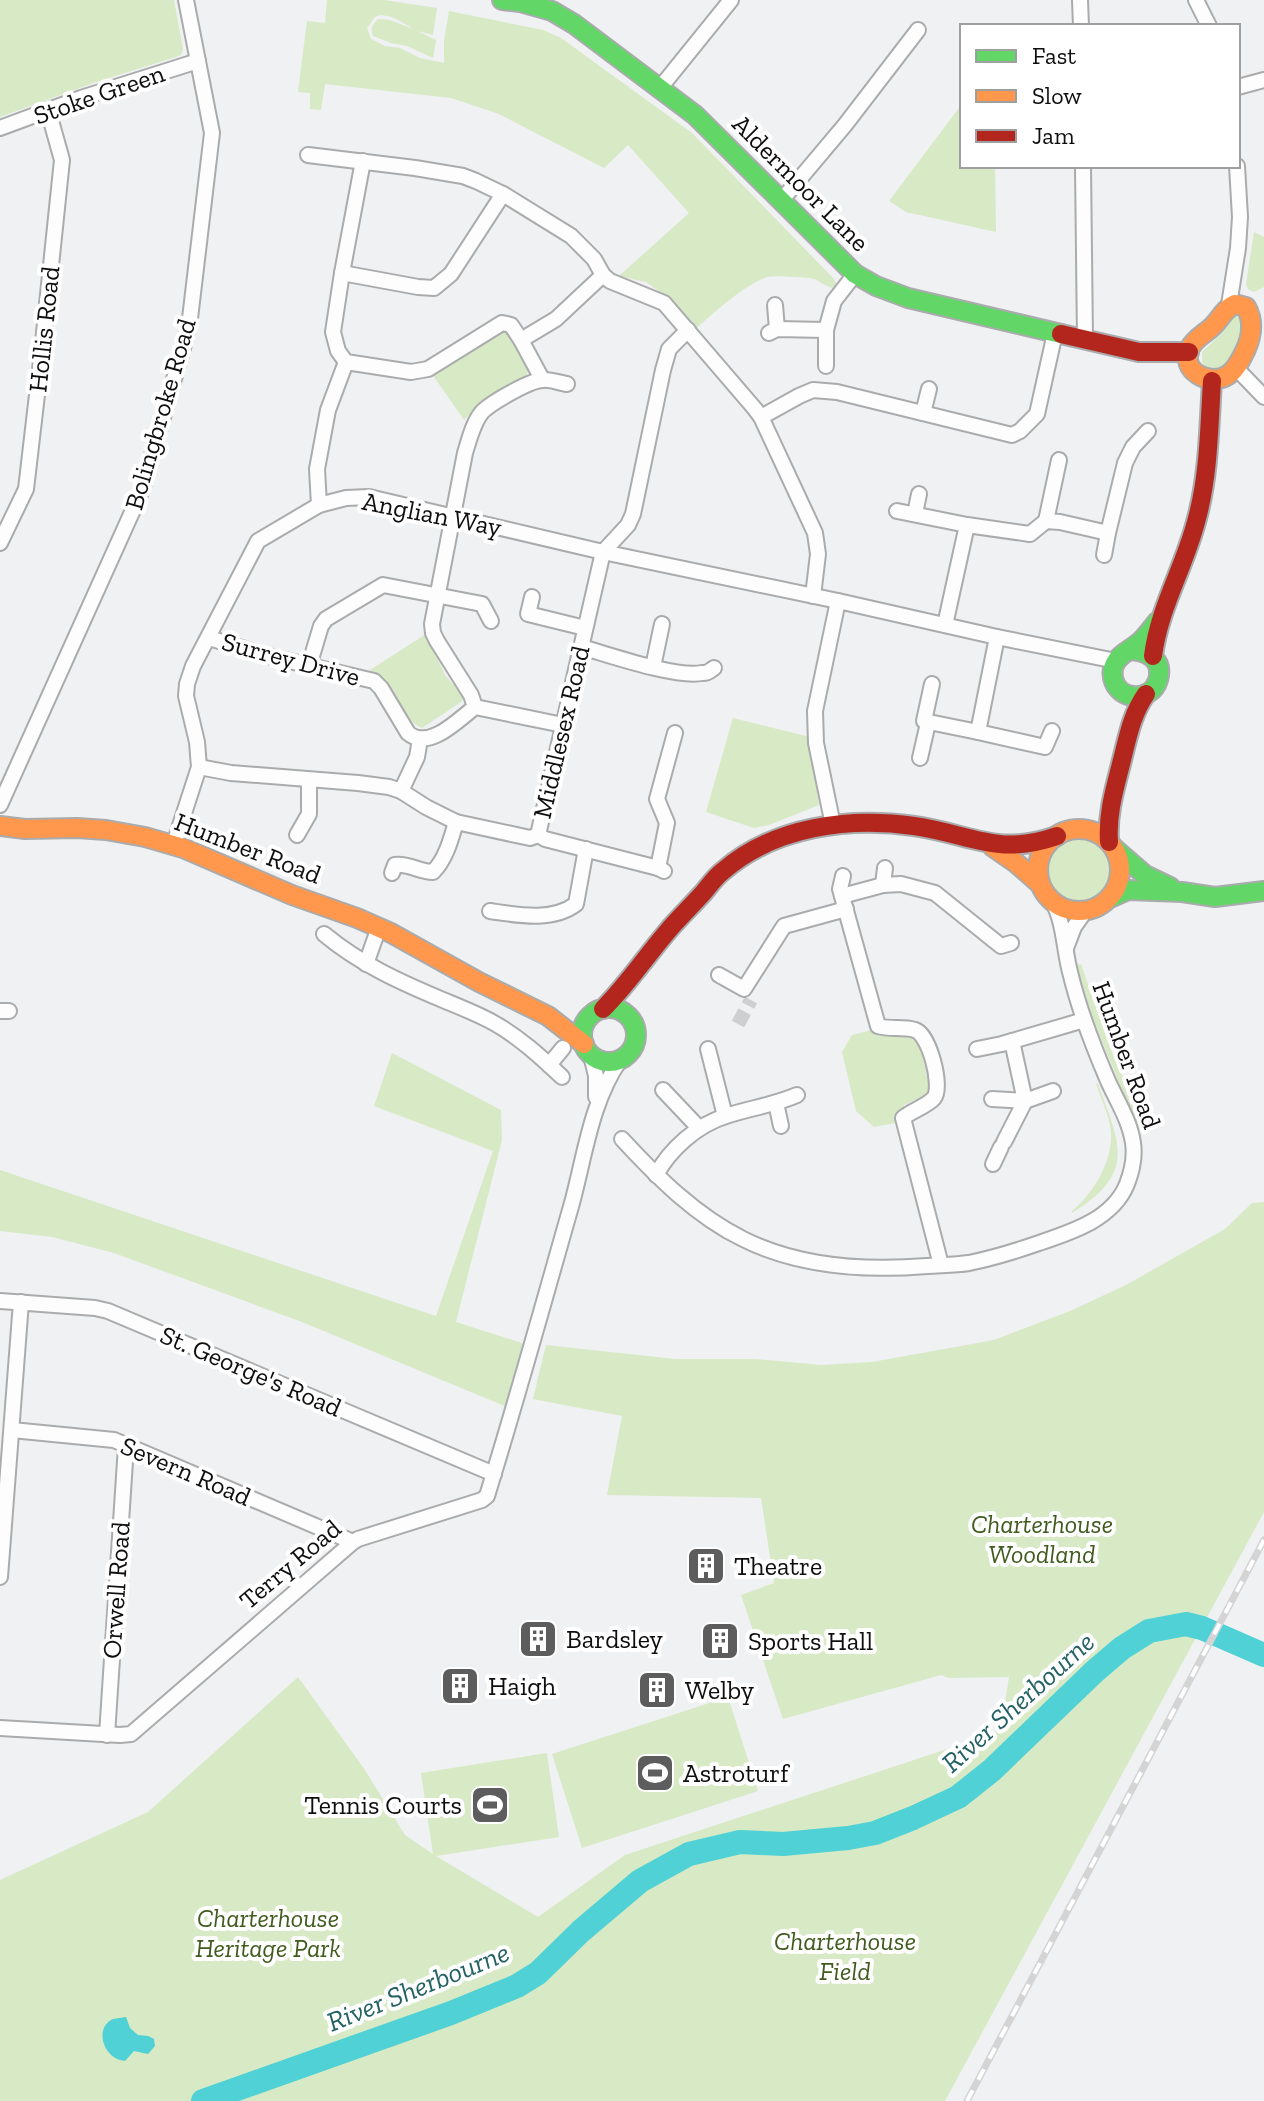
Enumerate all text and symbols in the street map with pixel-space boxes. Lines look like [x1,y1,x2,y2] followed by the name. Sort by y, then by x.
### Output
[960,24,1240,168] legend
[1032,41,1076,70] text: Fast
[29,57,169,131] street label: Stoke Green
[1032,81,1082,110] text: Slow
[726,108,876,258] street label: Aldermoor Lane
[1032,121,1075,150] text: Jam
[21,264,67,394] street label: Hollis Road
[117,315,203,513] street label: Bolingbroke Road
[360,485,505,543] street label: Anglian Way
[218,625,364,693] street label: Surrey Drive
[526,642,596,822] street label: Middlesex Road
[170,805,326,891] street label: Humber Road
[1086,977,1168,1133] street label: Humber Road
[156,1318,346,1424] street label: St. George's Road
[116,1429,256,1513] street label: Severn Road
[971,1508,1113,1570] park label: Charterhouse Woodland
[233,1512,347,1616] street label: Terry Road
[95,1520,137,1660] street label: Orwell Road
[685,1545,727,1587] building icon: Theatre
[734,1550,822,1582] place label: Theatre
[517,1618,559,1660] building icon: Bardsley
[699,1620,741,1662] building icon: Sports Hall
[566,1623,664,1655] place label: Bardsley
[748,1625,873,1657] place label: Sports Hall
[935,1625,1101,1779] water label: River Sherbourne
[439,1665,481,1707] building icon: Haigh
[636,1669,678,1711] building icon: Welby
[488,1670,556,1702] place label: Haigh
[685,1674,755,1706] place label: Welby
[634,1752,676,1794] sports icon: Astroturf
[683,1757,790,1789] place label: Astroturf
[469,1784,511,1826] sports icon: Tennis Courts
[304,1789,462,1821] place label: Tennis Courts
[195,1902,341,1964] park label: Charterhouse Heritage Park
[774,1925,916,1987] park label: Charterhouse Field
[322,1935,514,2039] water label: River Sherbourne

